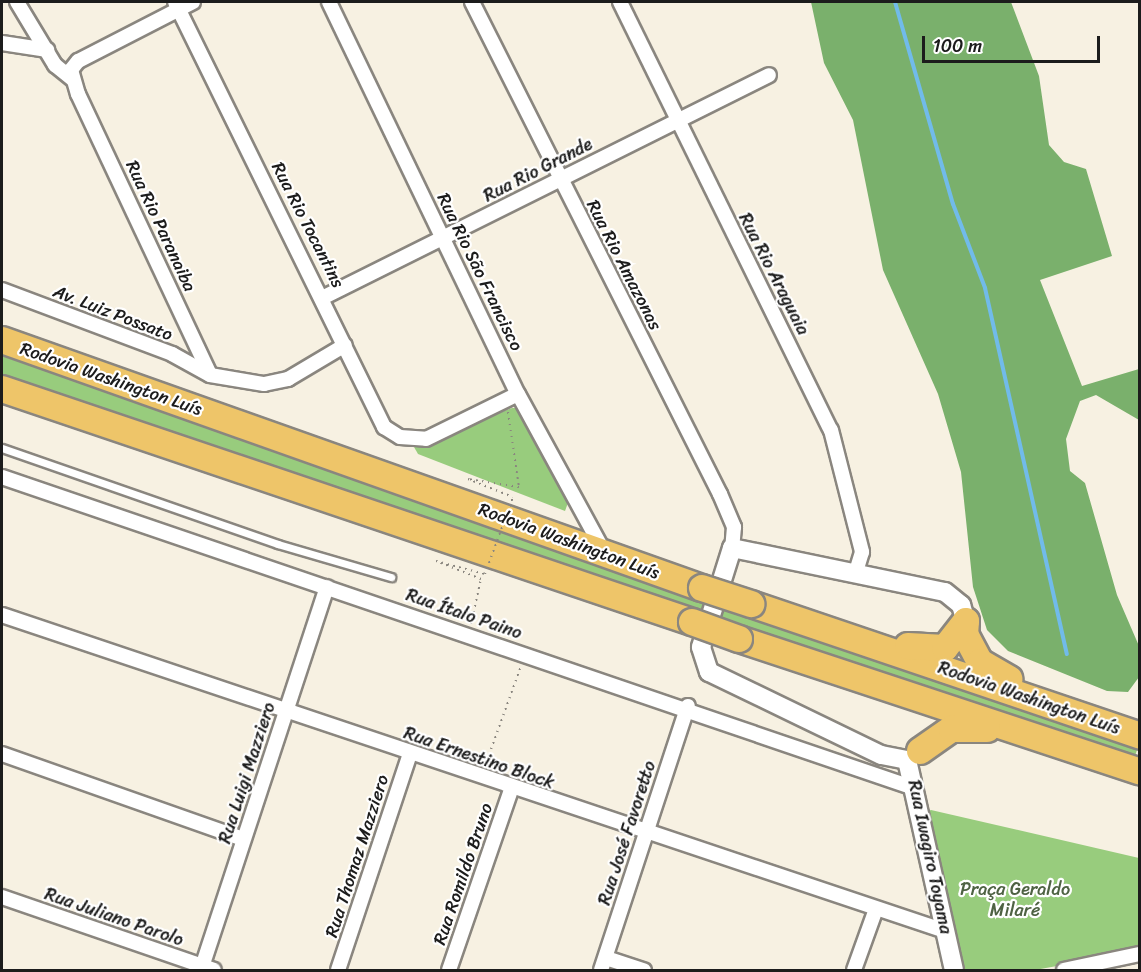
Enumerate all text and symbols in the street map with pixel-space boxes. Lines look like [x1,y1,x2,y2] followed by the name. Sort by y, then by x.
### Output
[925,24,1104,62] scale bar
[933,30,982,62] text: 100 m
[480,133,596,207] street label: Rua Rio Grande
[121,157,201,295] street label: Rua Rio Paranaiba
[267,158,349,292] street label: Rua Rio Tocantins
[432,189,528,355] street label: Rua Rio São Francisco
[582,196,666,334] street label: Rua Rio Amazonas
[734,209,814,339] street label: Rua Rio Araguaia
[50,280,176,346] street label: Av. Luiz Possato
[16,337,206,421] street label: Rodovia Washington Luís
[475,498,663,584] street label: Rodovia Washington Luís
[403,584,525,644] street label: Rua Ítalo Paino
[934,656,1124,740] street label: Rodovia Washington Luís
[214,700,280,846] street label: Rua Luigi Mazziero
[401,722,557,794] street label: Rua Ernestino Block
[593,758,661,908] street label: Rua José Favoretto
[320,772,394,940] street label: Rua Thomaz Mazziero
[903,778,957,936] street label: Rua Iwagiro Toyama
[429,800,497,948] street label: Rua Romildo Bruno
[960,879,1070,922] park label: Praça Geraldo Milaré
[42,883,186,951] street label: Rua Juliano Parolo

